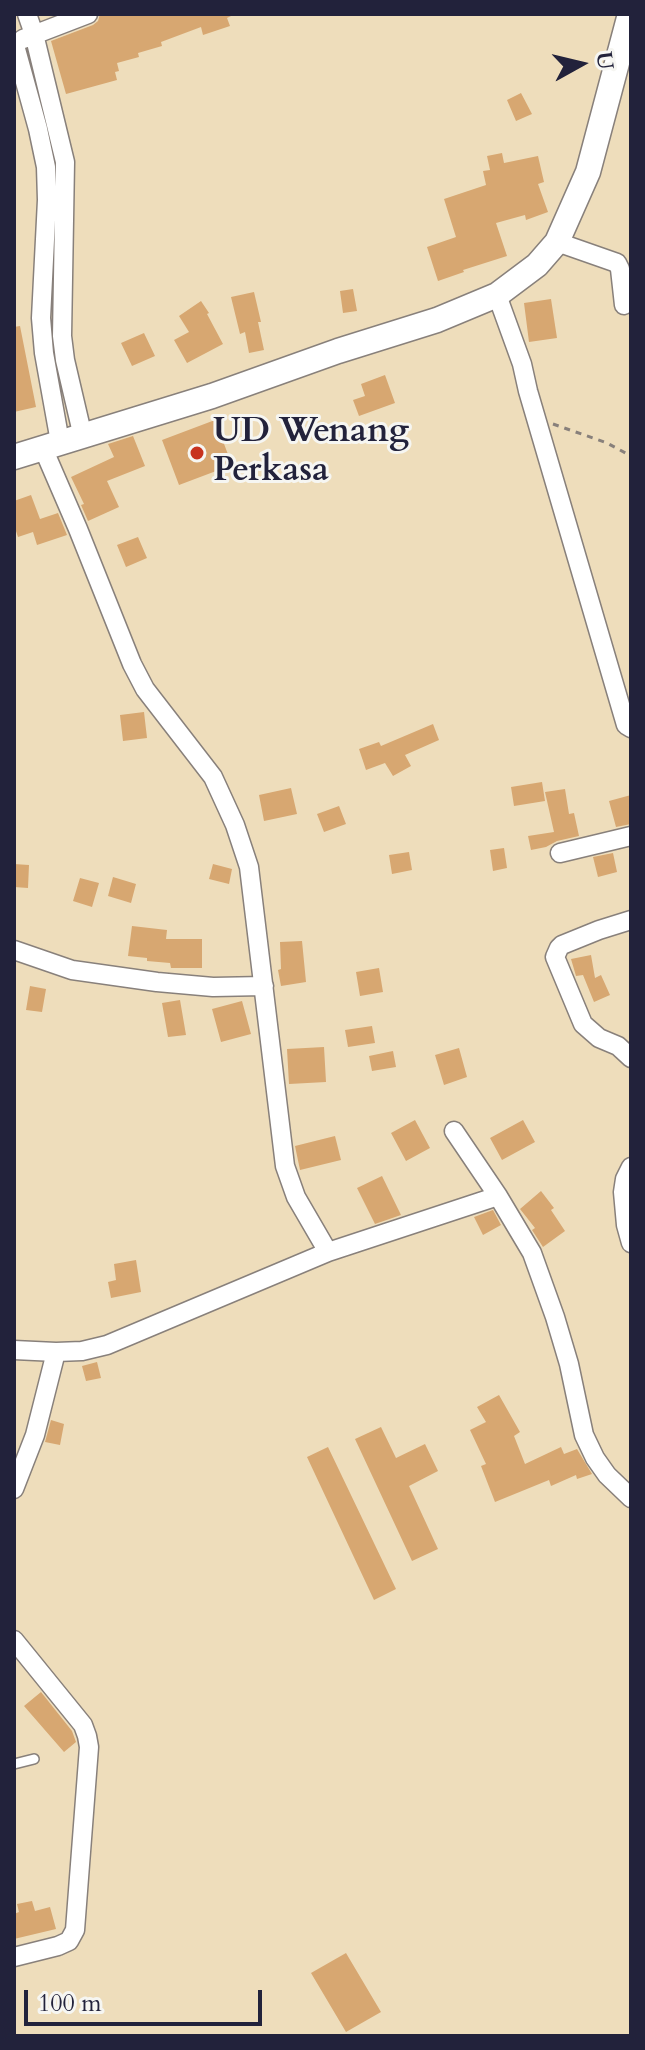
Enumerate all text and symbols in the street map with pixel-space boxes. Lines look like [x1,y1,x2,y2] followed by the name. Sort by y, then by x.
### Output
[541,24,621,104] north arrow
[589,50,621,72] text: U
[213,413,409,492] place label: UD Wenang Perkasa
[188,444,206,462] marker: UD Wenang Perkasa
[28,1974,266,2024] scale bar
[38,1987,102,2020] text: 100 m

